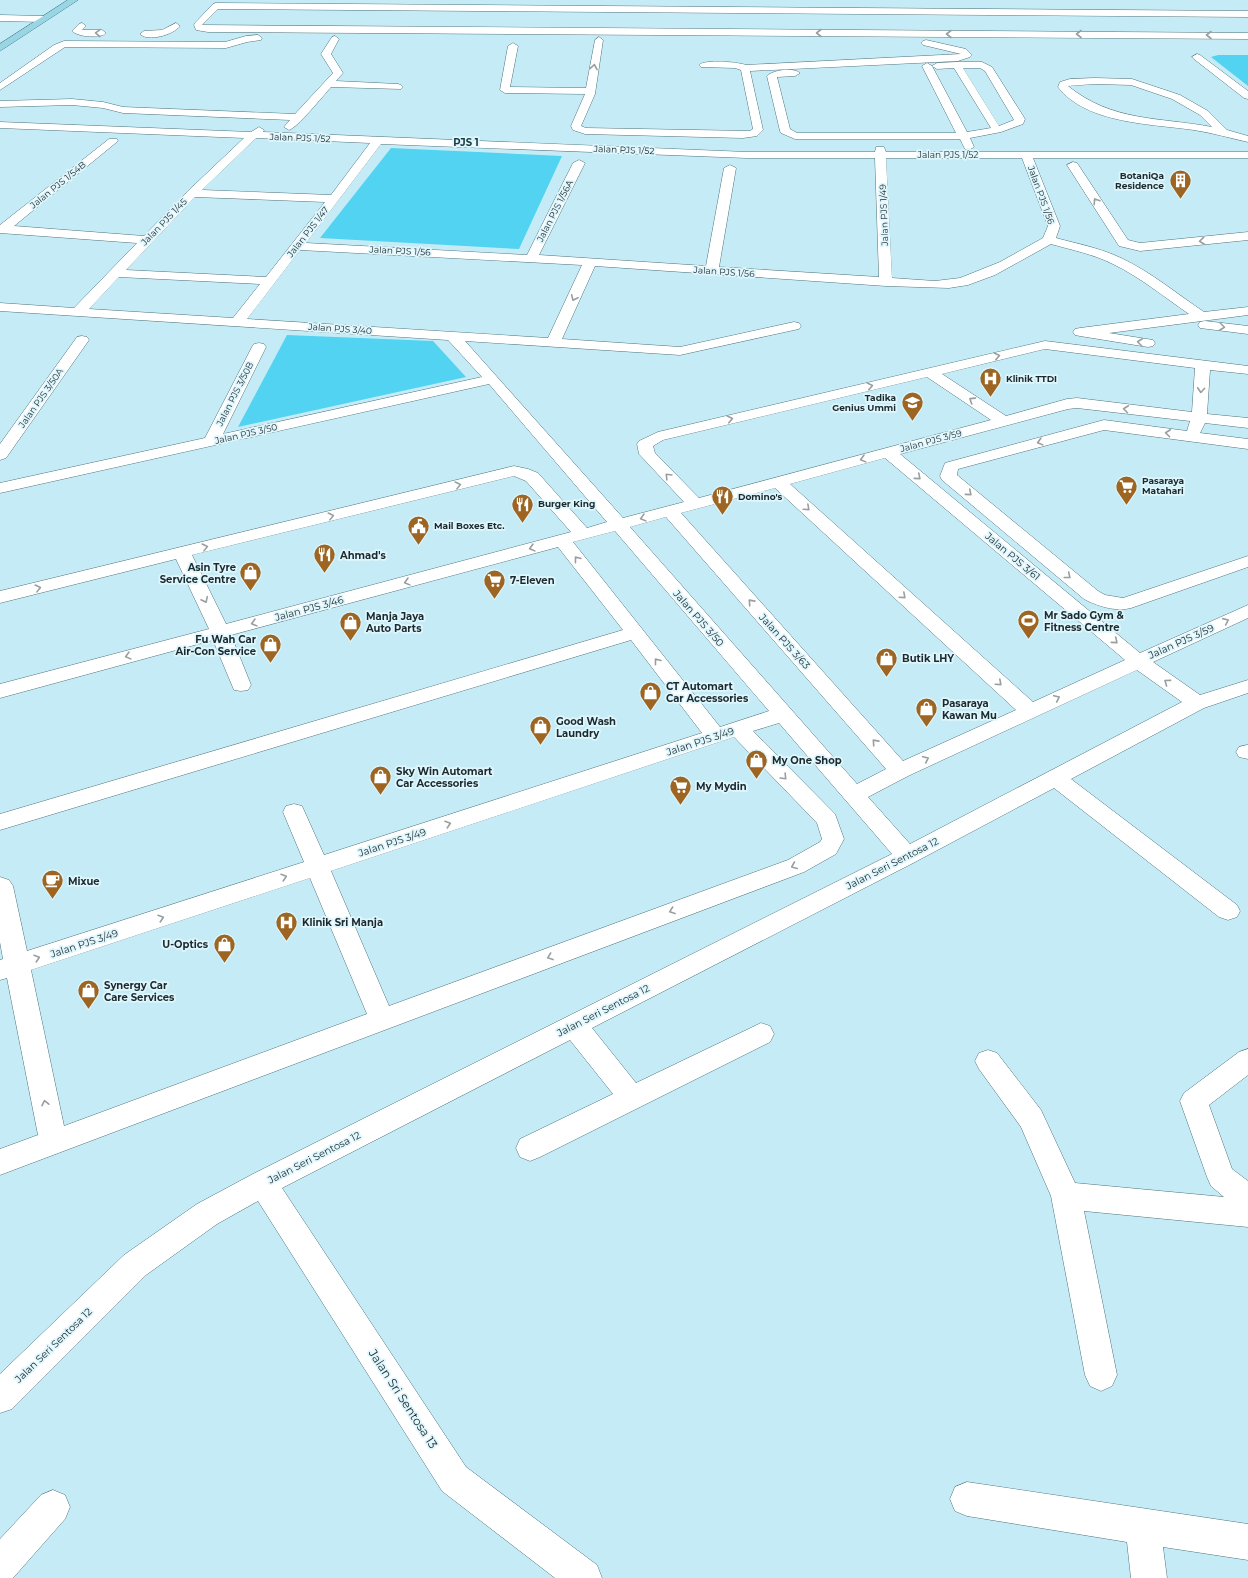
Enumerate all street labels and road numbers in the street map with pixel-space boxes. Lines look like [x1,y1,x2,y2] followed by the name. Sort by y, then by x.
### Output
[268,131,331,144] street label: Jalan PJS 1/52
[592,143,655,156] street label: Jalan PJS 1/52
[917,149,978,160] street label: Jalan PJS 1/52
[27,159,88,211] street label: Jalan PJS 1/54B
[1025,163,1057,226] street label: Jalan PJS 1/56
[534,178,575,244] street label: Jalan PJS 1/56A
[877,184,890,247] street label: Jalan PJS 1/49
[138,196,189,248] street label: Jalan PJS 1/45
[284,204,331,260] street label: Jalan PJS 1/47
[368,243,431,258] street label: Jalan PJS 1/56
[692,264,756,279] street label: Jalan PJS 1/56
[307,321,372,336] street label: Jalan PJS 3/40
[213,360,256,429] street label: Jalan PJS 3/50B
[15,365,66,430] street label: Jalan PJS 3/50A
[213,421,278,446] street label: Jalan PJS 3/50
[898,427,963,454] street label: Jalan PJS 3/59
[982,529,1043,583] street label: Jalan PJS 3/61
[670,587,727,650] street label: Jalan PJS 3/50
[272,593,345,624] street label: Jalan PJS 3/46
[756,610,813,672] street label: Jalan PJS 3/63
[1146,621,1216,662] street label: Jalan PJS 3/59
[664,724,736,759] street label: Jalan PJS 3/49
[356,825,428,860] street label: Jalan PJS 3/49
[843,834,941,893] street label: Jalan Seri Sentosa 12
[48,926,120,961] street label: Jalan PJS 3/49
[554,981,652,1040] street label: Jalan Seri Sentosa 12
[265,1128,363,1187] street label: Jalan Seri Sentosa 12
[11,1305,95,1386] street label: Jalan Seri Sentosa 12
[365,1345,441,1451] street label: Jalan Sri Sentosa 13

